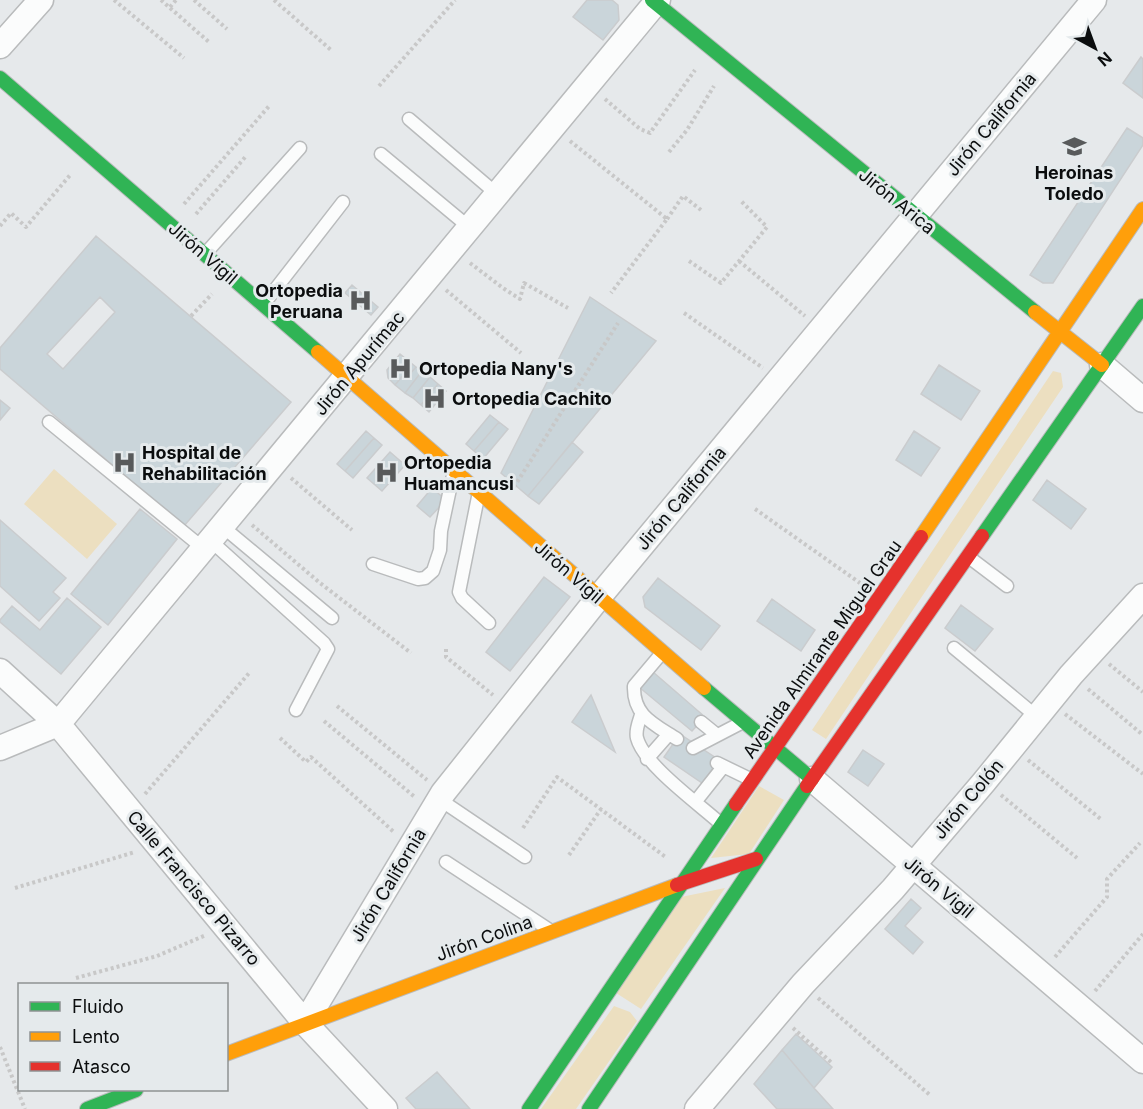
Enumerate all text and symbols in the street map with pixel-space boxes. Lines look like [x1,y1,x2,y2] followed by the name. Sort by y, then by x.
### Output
[1065,18,1125,78] north arrow
[1094,48,1116,71] text: N
[942,68,1040,180] street label: Jirón California
[1061,133,1087,159] school or university icon: Heroinas Toledo
[1035,162,1113,204] place label: Heroinas Toledo
[855,164,939,238] street label: Jirón Arica
[164,217,242,289] street label: Jirón Vigil
[255,280,343,322] place label: Ortopedia Peruana
[348,287,374,313] hospital icon: Ortopedia Peruana
[309,307,409,419] street label: Jirón Apurímac
[388,355,414,381] hospital icon: Ortopedia Nany's
[419,358,573,379] place label: Ortopedia Nany's
[421,385,447,411] hospital icon: Ortopedia Cachito
[452,388,612,409] place label: Ortopedia Cachito
[142,442,267,484] place label: Hospital de Rehabilitación
[632,442,730,554] street label: Jirón California
[111,449,137,475] hospital icon: Hospital de Rehabilitación
[404,452,514,494] place label: Ortopedia Huamancusi
[373,459,399,485] hospital icon: Ortopedia Huamancusi
[530,536,608,608] street label: Jirón Vigil
[738,536,906,762] street label: Avenida Almirante Miguel Grau
[929,755,1007,843] street label: Jirón Colón
[123,806,265,970] street label: Calle Francisco Pizarro
[346,824,430,946] street label: Jirón California
[900,852,978,922] street label: Jirón Vigil
[433,911,535,965] street label: Jirón Colina
[18,983,228,1091] legend
[72,996,124,1017] text: Fluido
[72,1026,120,1047] text: Lento
[72,1056,131,1077] text: Atasco

